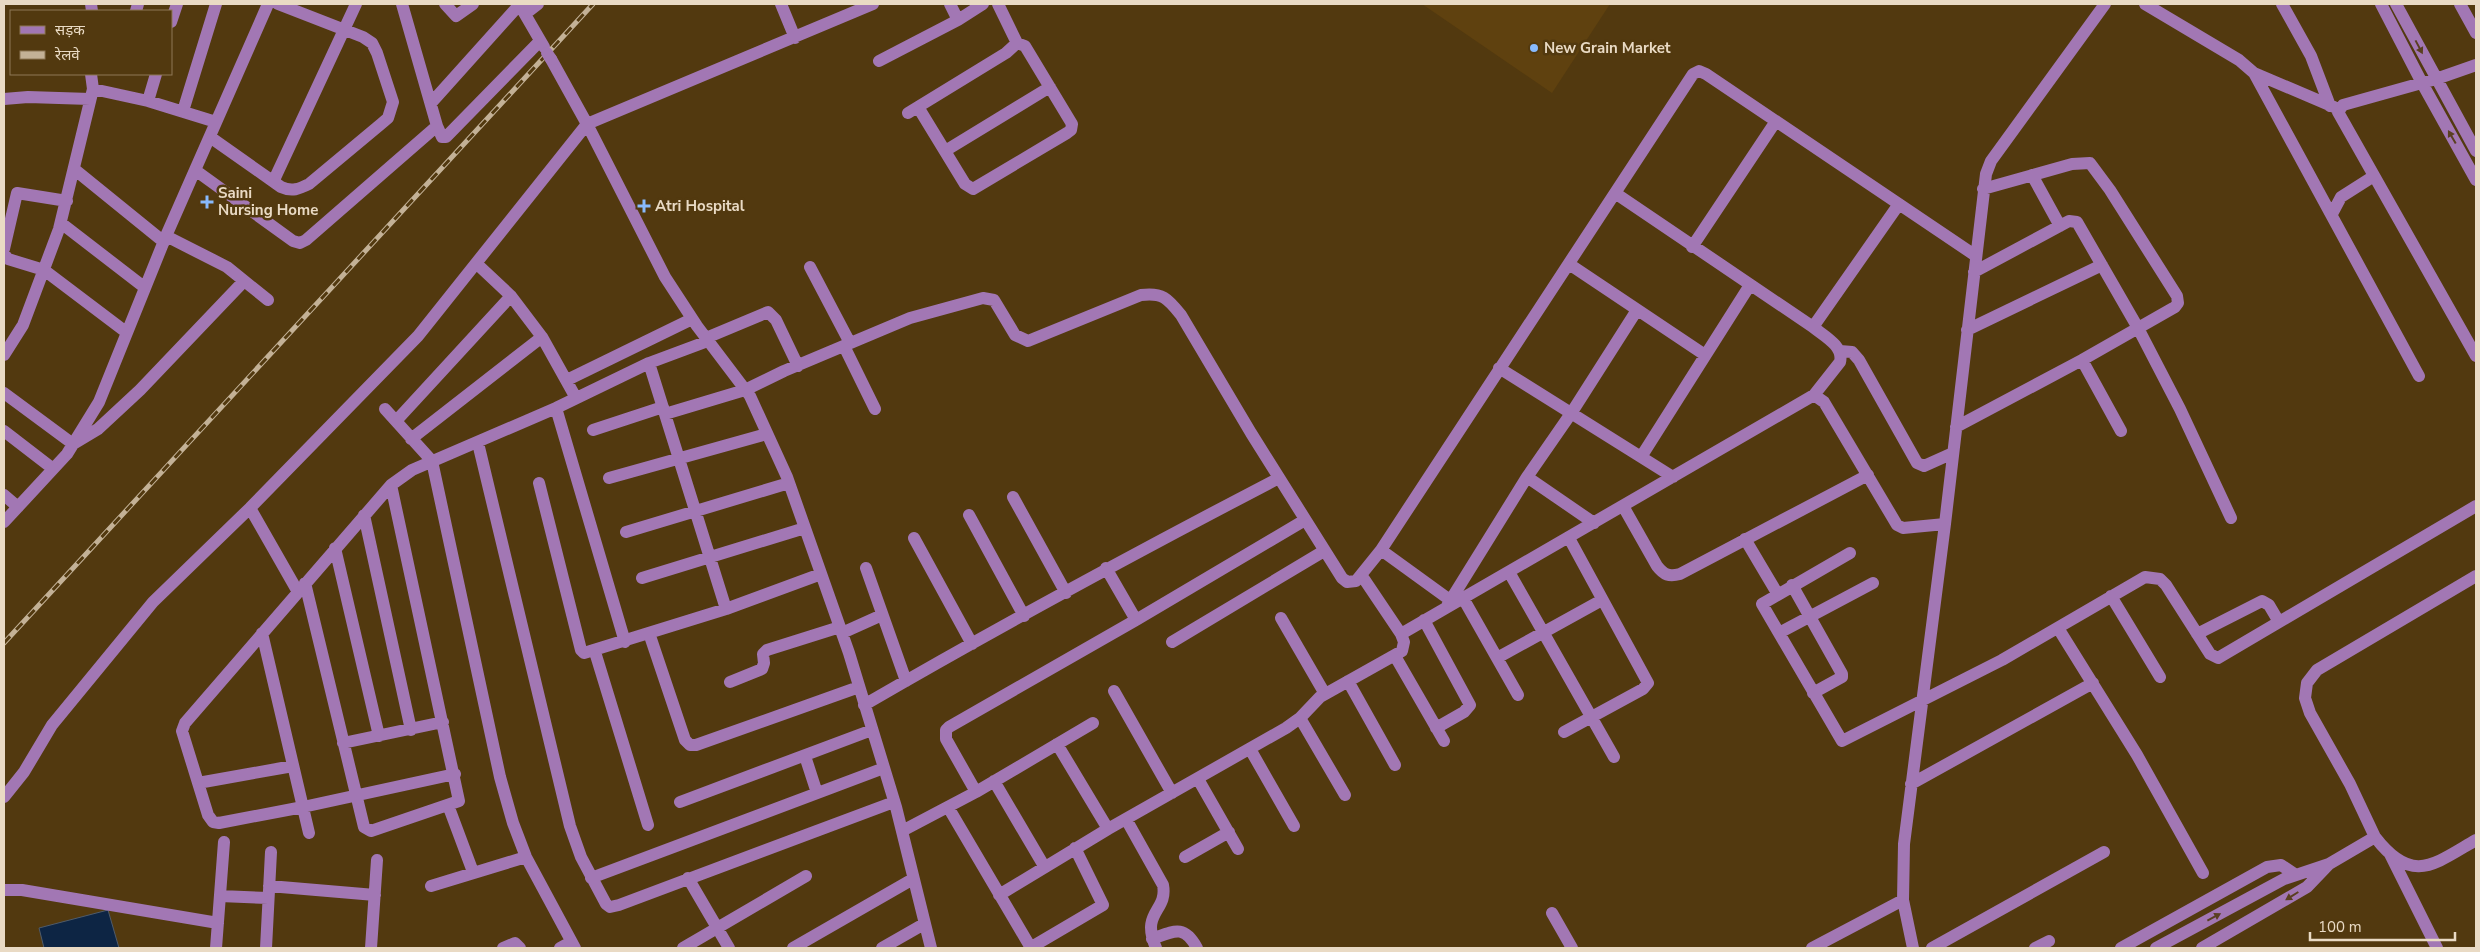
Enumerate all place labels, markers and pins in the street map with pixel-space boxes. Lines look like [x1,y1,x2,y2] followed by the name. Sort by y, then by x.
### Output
[1544,38,1671,58] place label: New Grain Market
[1528,42,1540,54] marker: New Grain Market
[218,183,318,220] place label: Saini Nursing Home
[200,195,214,209] marker: Saini Nursing Home
[655,196,745,216] place label: Atri Hospital
[637,199,651,213] marker: Atri Hospital

